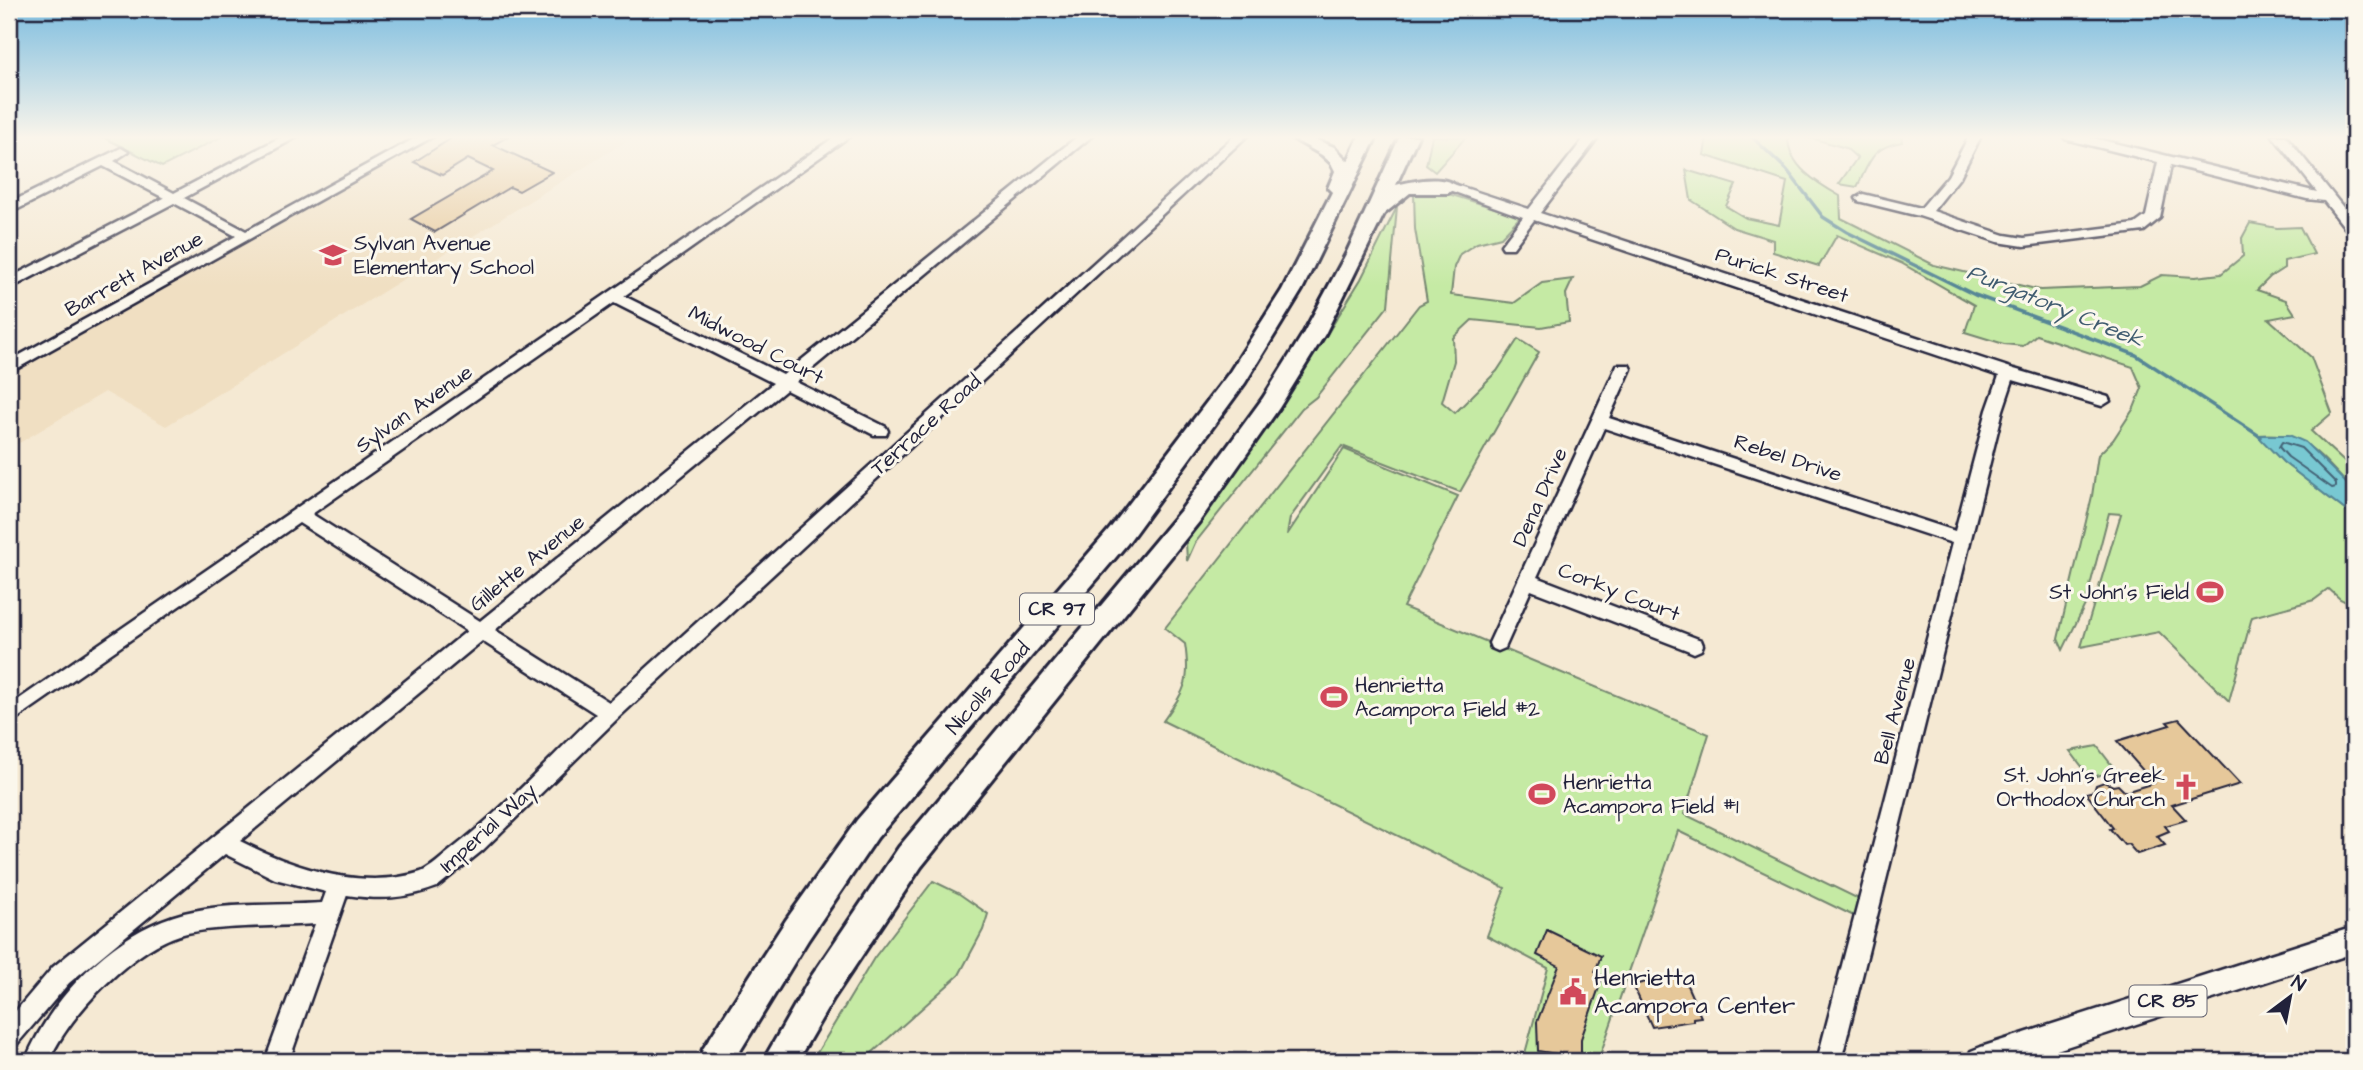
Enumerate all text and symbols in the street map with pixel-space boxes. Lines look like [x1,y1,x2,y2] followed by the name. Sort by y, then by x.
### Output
[60,224,208,324] street label: Barrett Avenue
[354,229,534,284] place label: Sylvan Avenue Elementary School
[318,240,348,270] school or university icon: Sylvan Avenue Elementary School
[1712,240,1853,310] street label: Purick Street
[1962,256,2149,357] water label: Purgatory Creek
[683,298,829,392] street label: Midwood Court
[350,358,480,462] street label: Sylvan Avenue
[864,367,988,482] street label: Terrace Road
[1730,427,1846,489] street label: Rebel Drive
[1505,443,1575,551] street label: Dena Drive
[463,507,591,619] street label: Gillette Avenue
[1553,555,1685,631] street label: Corky Court
[2195,577,2225,607] sports icon: St John's Field
[2049,578,2189,607] place label: St John's Field
[1020,594,1094,624] road number: CR 97
[939,635,1037,741] street label: Nicolls Road
[1867,654,1923,768] street label: Bell Avenue
[1355,671,1540,725] place label: Henrietta Acampora Field #2
[1319,682,1349,712] sports icon: Henrietta Acampora Field #2
[1997,761,2166,814] place label: St. John's Greek Orthodox Church
[1563,768,1739,822] place label: Henrietta Acampora Field #1
[2171,772,2201,802] church icon: St. John's Greek Orthodox Church
[433,776,545,881] street label: Imperial Way
[1527,779,1557,809] sports icon: Henrietta Acampora Field #1
[1594,961,1795,1023] place label: Henrietta Acampora Center
[2254,962,2324,1032] north arrow
[2286,969,2310,999] text: N
[1558,977,1588,1007] public building icon: Henrietta Acampora Center
[2130,986,2206,1016] road number: CR 85

